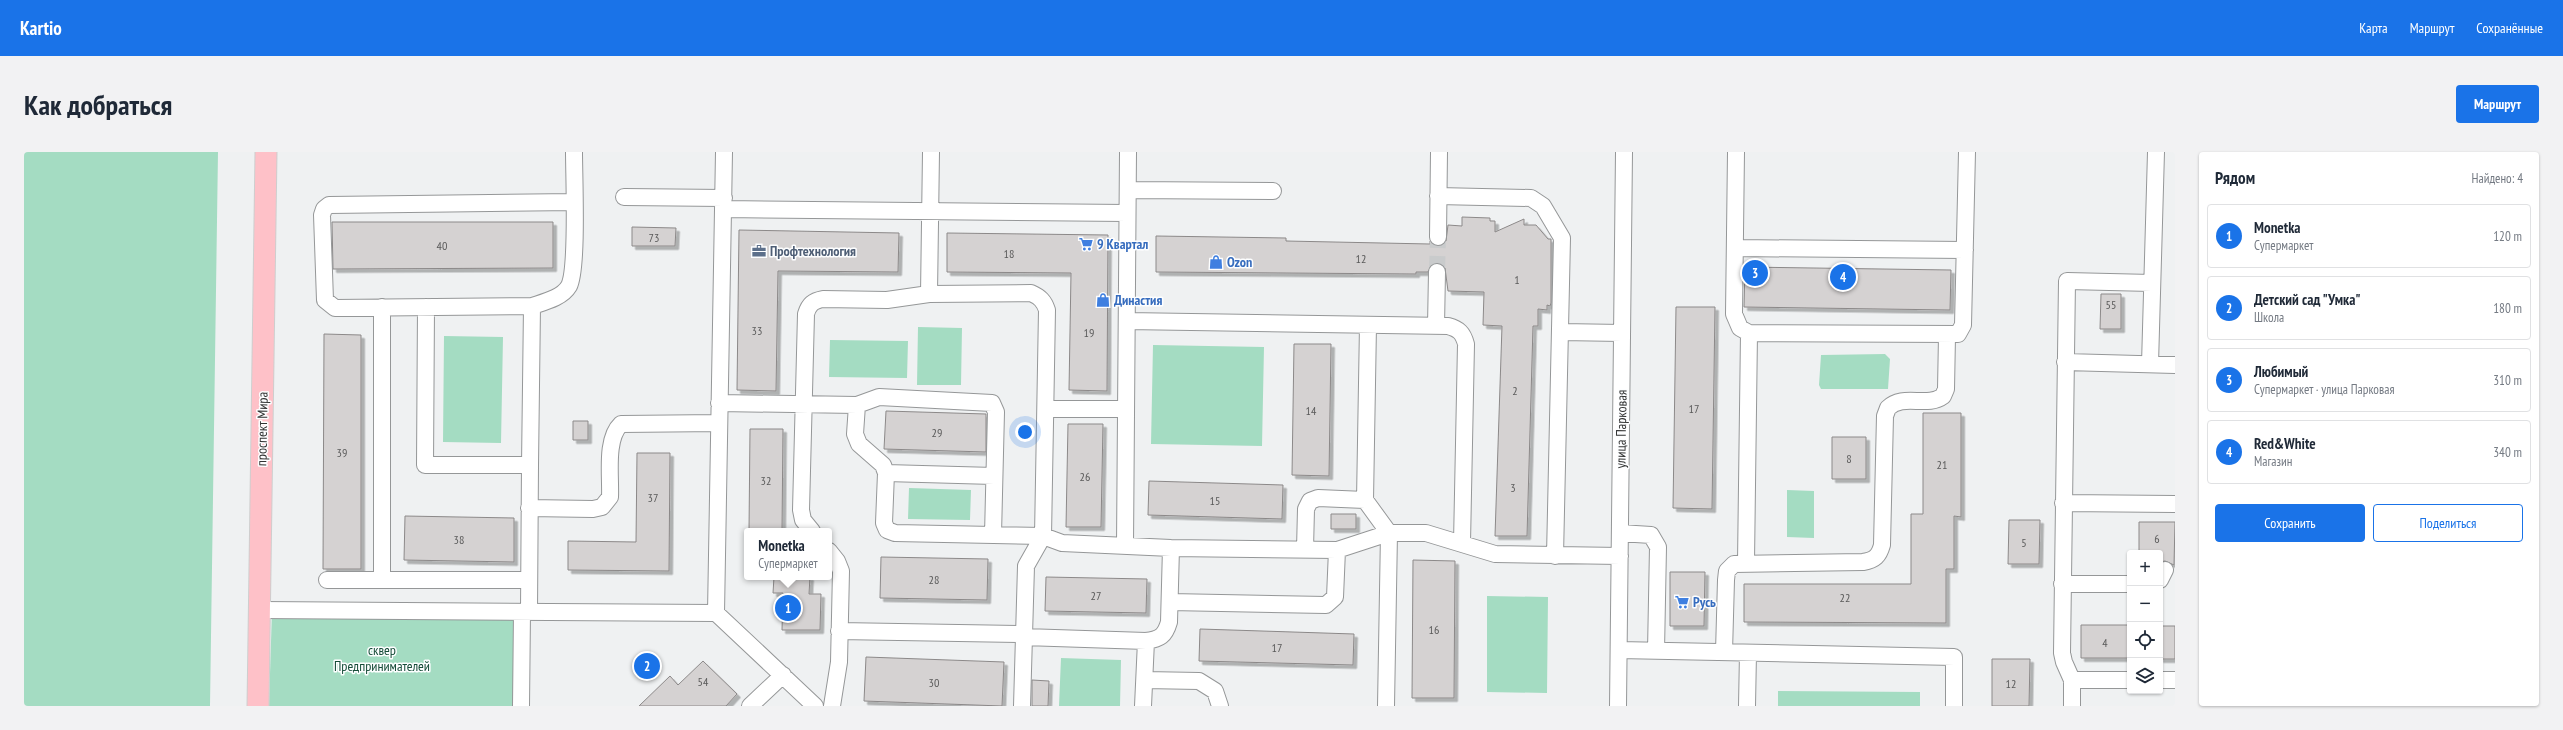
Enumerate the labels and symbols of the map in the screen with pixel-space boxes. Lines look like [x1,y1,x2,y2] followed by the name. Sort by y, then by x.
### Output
[649,230,659,245] house number: 73
[1097,235,1148,253] place label: 9 Квартал
[1078,236,1094,252] supermarket icon: 9 Квартал
[437,238,447,253] house number: 40
[770,242,856,260] place label: Профтехнология
[751,243,767,259] office icon: Профтехнология
[1004,246,1014,261] house number: 18
[1356,251,1366,266] house number: 12
[1227,253,1252,271] place label: Ozon
[1208,254,1224,270] shop icon: Ozon
[1742,258,1768,288] pin: 3
[1830,262,1856,292] pin: 4
[1514,272,1520,287] house number: 1
[1114,291,1162,309] place label: Династия
[1095,292,1111,308] shop icon: Династия
[2106,297,2116,312] house number: 55
[752,323,762,338] house number: 33
[1084,325,1094,340] house number: 19
[1512,383,1518,398] house number: 2
[1611,389,1631,469] street label: улица Парковая
[252,392,272,466] street label: проспект Мира
[1689,401,1699,416] house number: 17
[1306,403,1317,418] house number: 14
[1015,422,1035,442] your location
[932,425,942,440] house number: 29
[337,445,347,460] house number: 39
[1846,451,1852,466] house number: 8
[1937,457,1947,472] house number: 21
[1080,469,1090,484] house number: 26
[761,473,771,488] house number: 32
[1510,480,1516,495] house number: 3
[648,490,658,505] house number: 37
[1210,493,1220,508] house number: 15
[2154,531,2160,546] house number: 6
[454,532,464,547] house number: 38
[2021,535,2027,550] house number: 5
[929,572,939,587] house number: 28
[1091,588,1101,603] house number: 27
[1840,590,1850,605] house number: 22
[775,593,801,623] pin: 1
[1693,593,1716,611] place label: Русь
[1674,594,1690,610] supermarket icon: Русь
[1429,622,1439,637] house number: 16
[2102,635,2108,650] house number: 4
[1272,640,1282,655] house number: 17
[334,641,430,675] park label: сквер Предпринимателей
[634,651,660,681] pin: 2
[698,674,709,689] house number: 54
[929,675,939,690] house number: 30
[2006,676,2016,691] house number: 12

